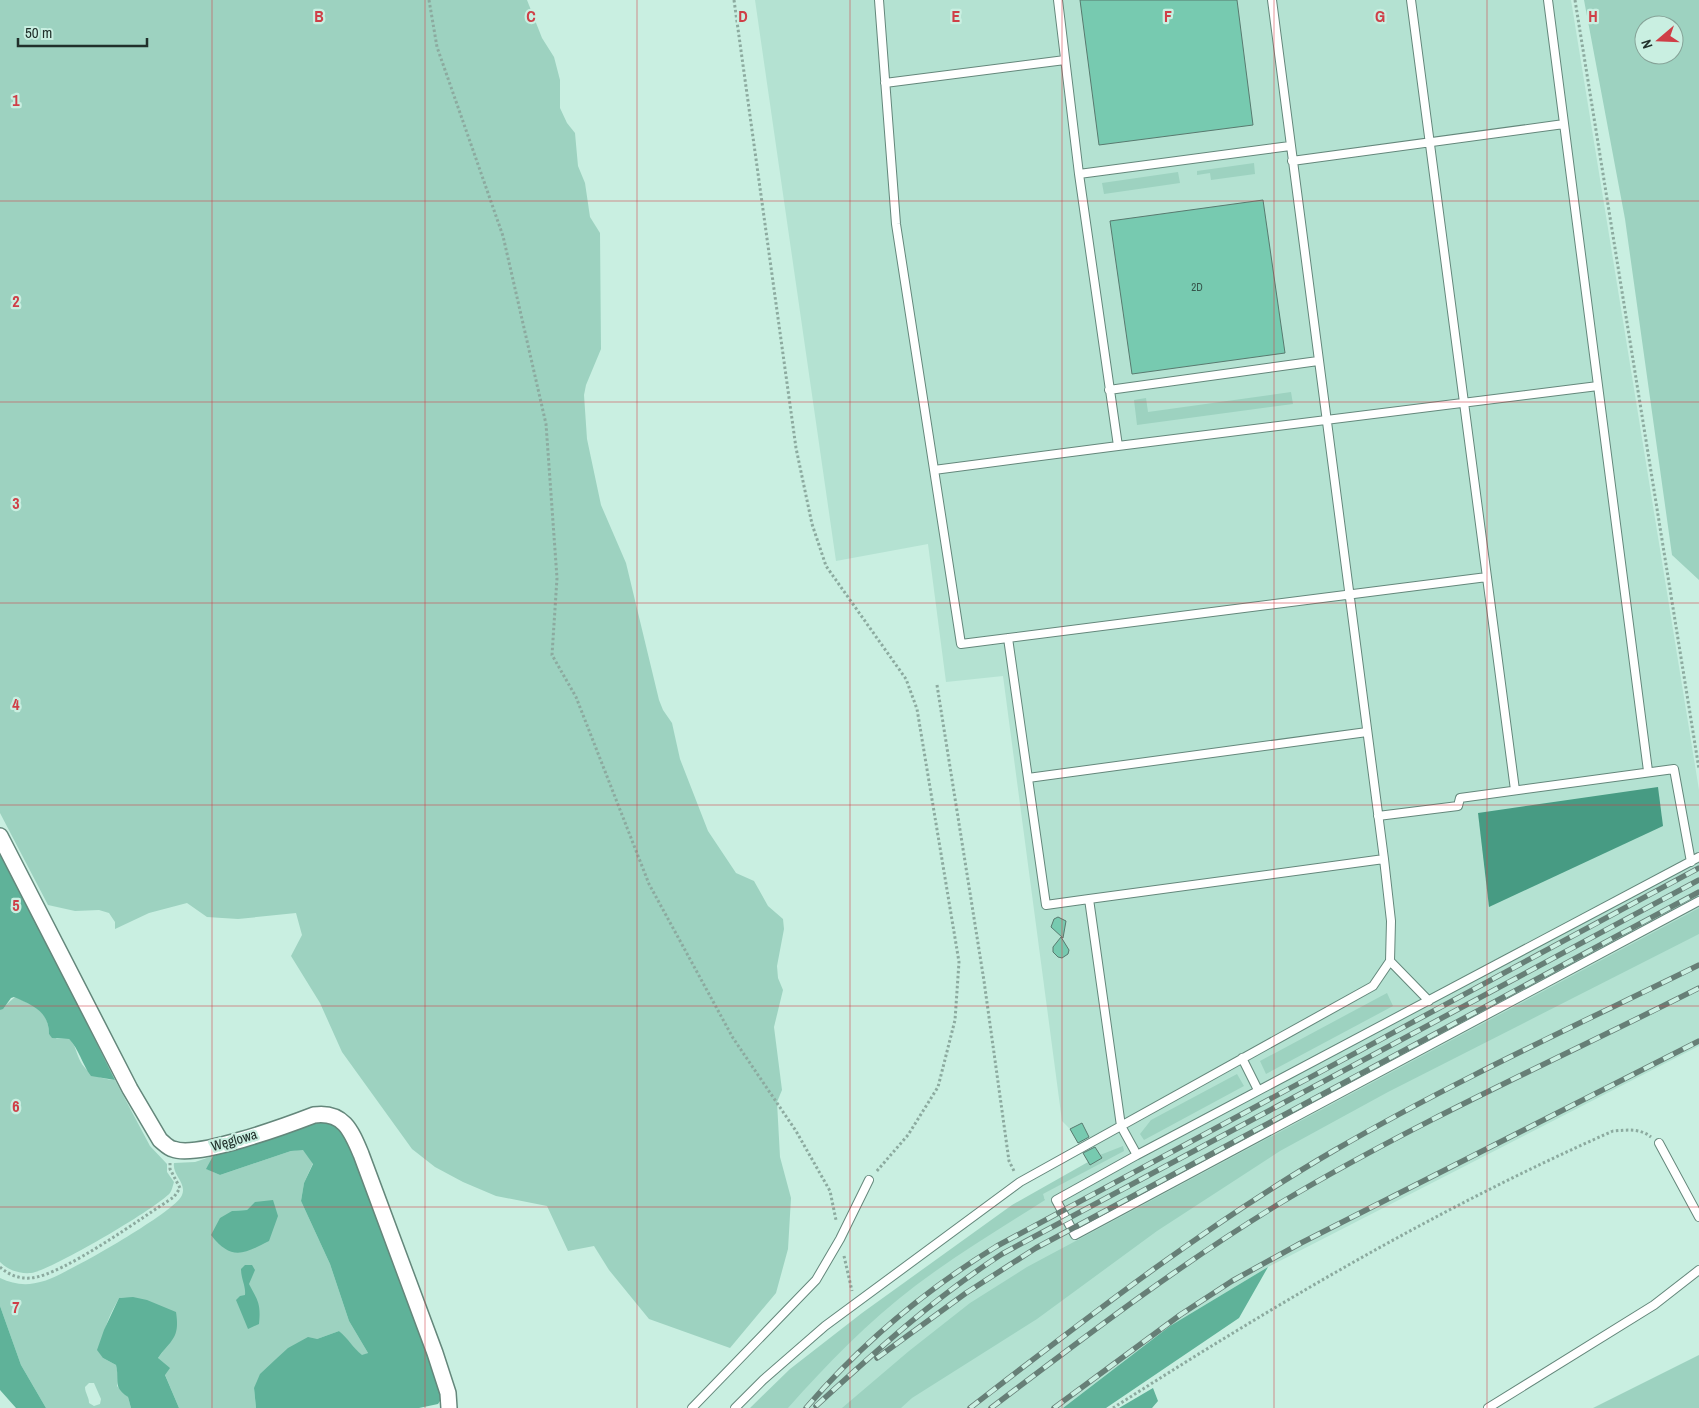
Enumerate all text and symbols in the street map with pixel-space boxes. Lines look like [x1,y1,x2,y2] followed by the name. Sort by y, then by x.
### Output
[314,5,324,27] text: B
[526,5,536,27] text: C
[738,5,748,27] text: D
[952,5,961,27] text: E
[1164,5,1172,27] text: F
[1375,5,1385,27] text: G
[1588,5,1598,27] text: H
[18,15,146,47] scale bar
[1634,15,1684,65] north arrow
[25,22,52,43] text: 50 m
[1637,37,1657,51] text: N
[12,89,20,111] text: 1
[1191,280,1203,294] house number: 2D
[12,290,20,312] text: 2
[12,492,20,514] text: 3
[12,693,20,715] text: 4
[12,894,20,916] text: 5
[12,1095,20,1117] text: 6
[209,1125,260,1155] street label: Węglowa
[12,1296,20,1318] text: 7

